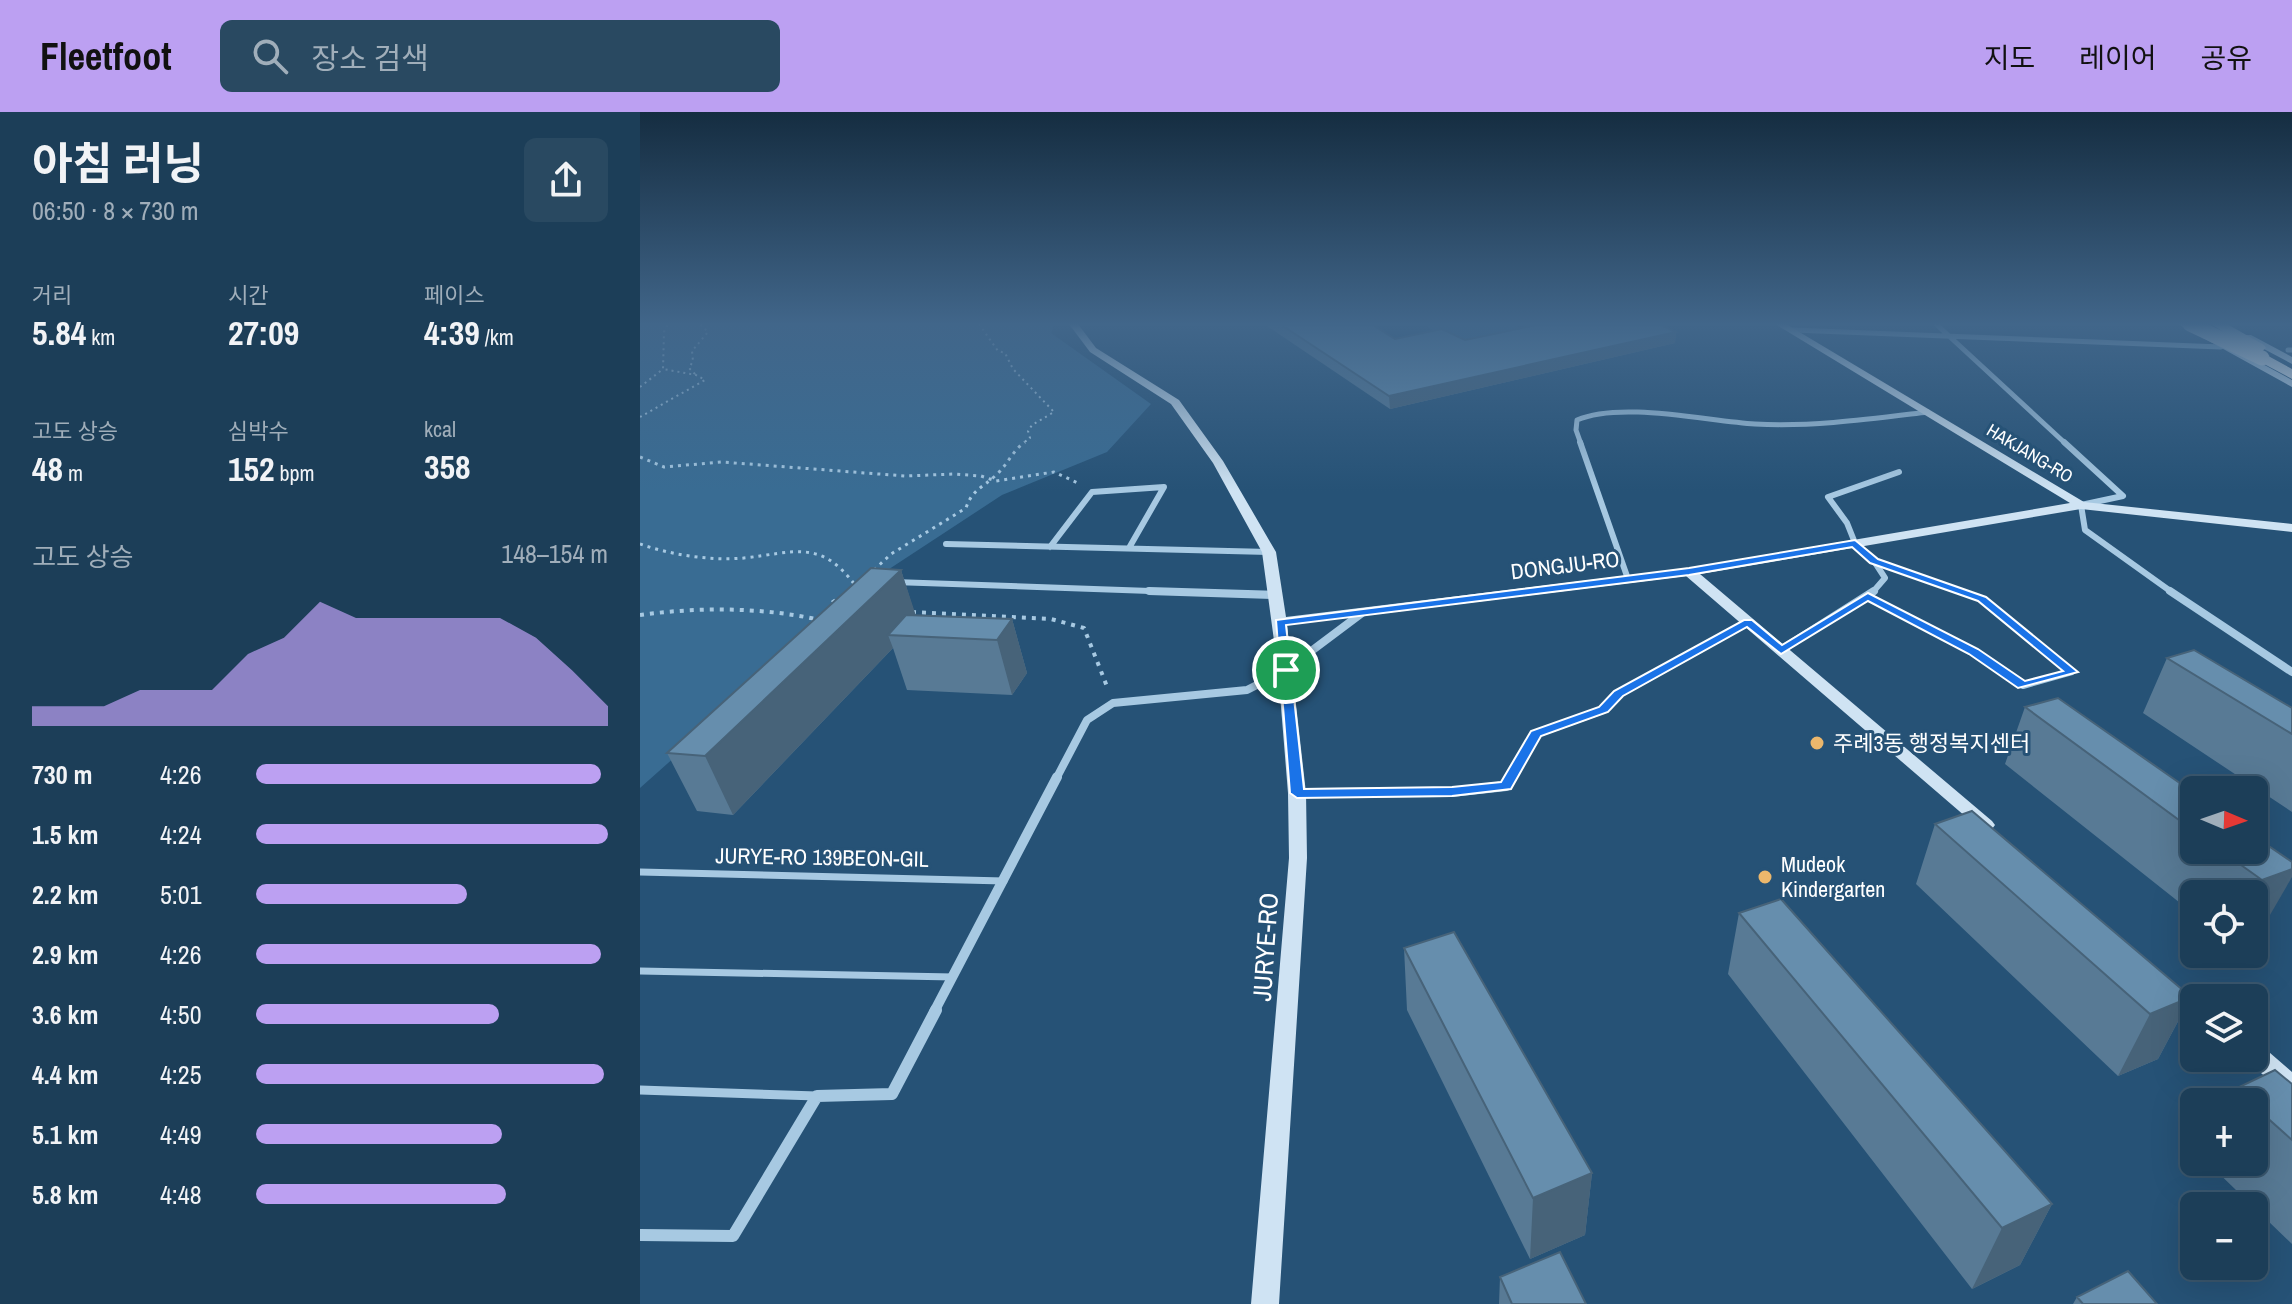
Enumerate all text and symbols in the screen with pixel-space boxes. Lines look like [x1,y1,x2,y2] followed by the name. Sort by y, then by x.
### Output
[220,20,780,92] search box
[40,31,172,82] text: Fleetfoot
[248,34,292,78] icon: search
[312,38,429,78] text: 장소 검색
[1984,39,2035,77] text: 지도
[2079,39,2156,77] text: 레이어
[2200,39,2252,77] text: 공유
[32,133,204,193] text: 아침 러닝
[524,138,608,222] button: share
[32,193,199,228] text: 06:50 · 8 × 730 m
[32,280,72,310] text: 거리
[228,280,268,310] text: 시간
[424,280,485,310] text: 페이스
[32,310,86,356] text: 5.84
[228,310,299,356] text: 27:09
[424,310,480,356] text: 4:39
[86,322,115,352] text: km
[480,322,514,352] text: /km
[424,414,456,444] text: kcal
[32,416,118,446] text: 고도 상승
[228,416,289,446] text: 심박수
[1982,417,2078,489] street label: HAKJANG-RO
[424,444,471,490] text: 358
[32,446,63,492] text: 48
[228,446,275,492] text: 152
[63,458,83,488] text: m
[275,458,315,488] text: bpm
[501,536,608,571] text: 148–154 m
[32,539,134,574] text: 고도 상승
[1509,543,1621,587] street label: DONGJU-RO
[1252,636,1320,704] pin
[1264,648,1308,692] icon: arrive
[1833,728,2030,758] place label: 주례3동 행정복지센터
[1808,734,1826,752] marker: 주례3동 행정복지센터
[32,757,92,792] text: 730 m
[160,757,202,792] text: 4:26
[2180,776,2268,864] north arrow
[2180,776,2268,1280] map controls
[32,817,98,852] text: 1.5 km
[160,817,202,852] text: 4:24
[715,840,929,874] street label: JURYE-RO 139BEON-GIL
[1781,849,1885,904] place label: Mudeok Kindergarten
[1756,868,1774,886] marker: Mudeok Kindergarten
[32,877,98,912] text: 2.2 km
[160,877,202,912] text: 5:01
[2180,880,2268,968] button: locate
[1244,892,1286,1002] street label: JURYE-RO
[32,937,98,972] text: 2.9 km
[160,937,202,972] text: 4:26
[2180,984,2268,1072] button: layers
[32,997,98,1032] text: 3.6 km
[160,997,202,1032] text: 4:50
[32,1057,98,1092] text: 4.4 km
[160,1057,202,1092] text: 4:25
[2180,1088,2268,1176] button: +
[32,1117,98,1152] text: 5.1 km
[160,1117,202,1152] text: 4:49
[32,1177,98,1212] text: 5.8 km
[160,1177,202,1212] text: 4:48
[2180,1192,2268,1280] button: −

